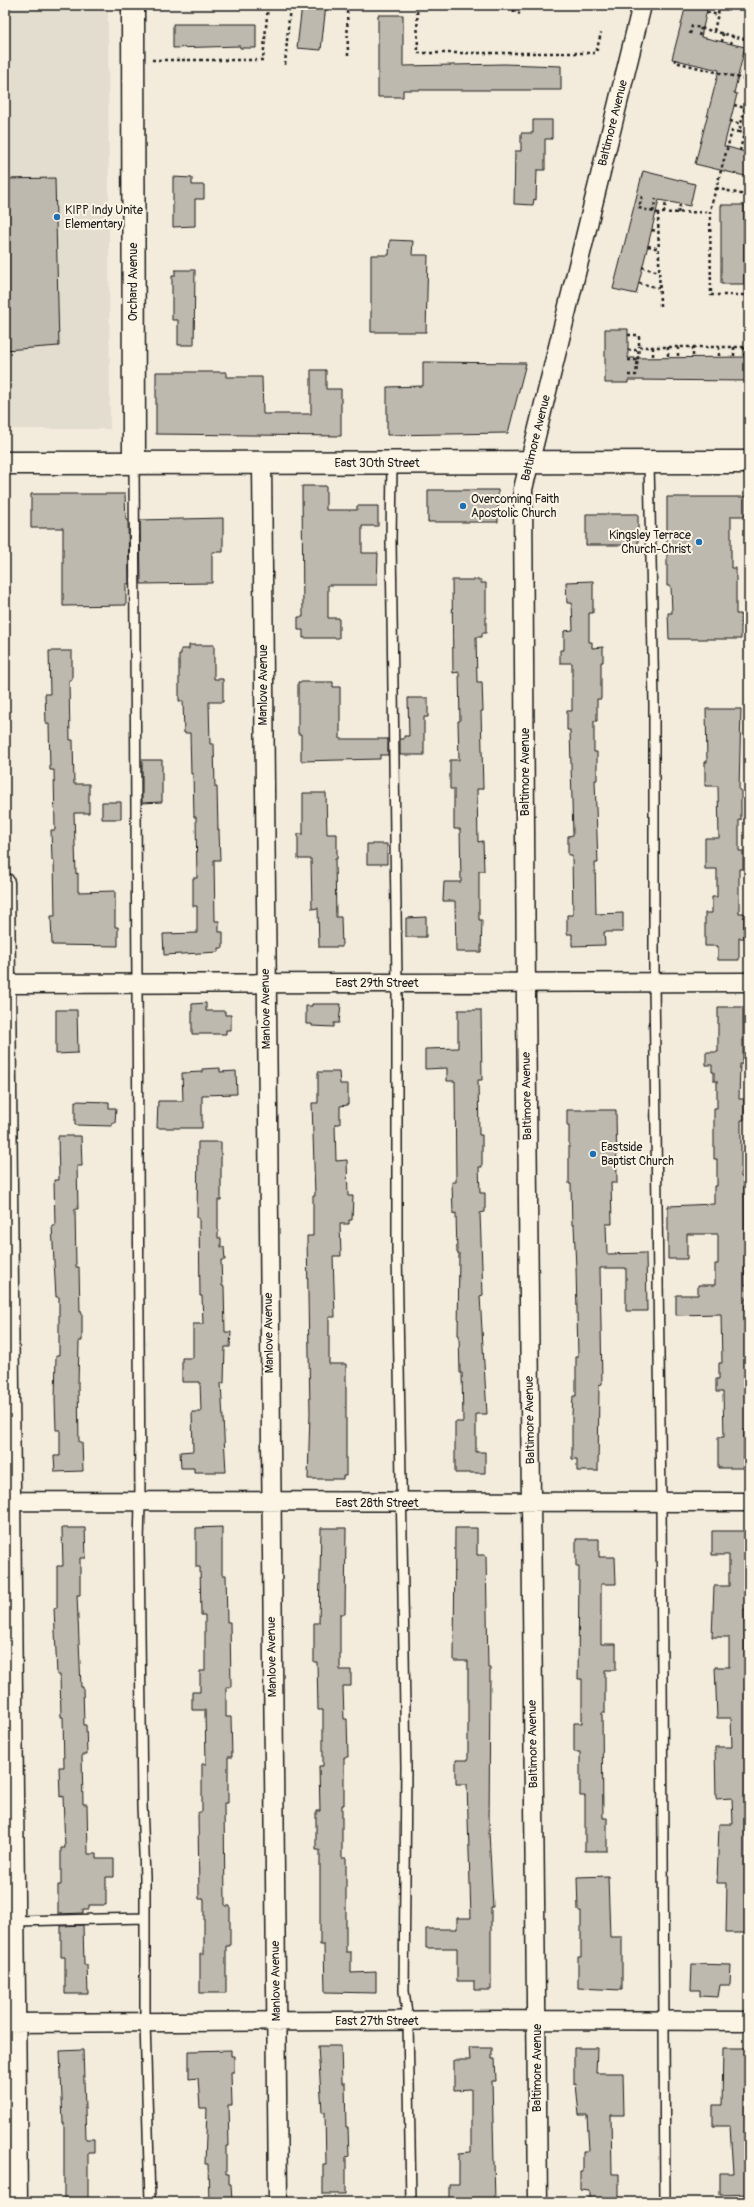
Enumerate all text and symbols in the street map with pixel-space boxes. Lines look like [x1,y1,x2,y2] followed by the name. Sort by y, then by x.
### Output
[595,78,631,168] street label: Baltimore Avenue
[65,203,143,232] place label: KIPP Indy Unite Elementary
[52,212,62,222] marker: KIPP Indy Unite Elementary
[126,243,141,321] street label: Orchard Avenue
[518,393,554,483] street label: Baltimore Avenue
[334,456,420,471] street label: East 30th Street
[471,492,560,521] place label: Overcoming Faith Apostolic Church
[458,501,468,511] marker: Overcoming Faith Apostolic Church
[609,528,691,557] place label: Kingsley Terrace Church-Christ
[694,537,704,547] marker: Kingsley Terrace Church-Christ
[256,645,271,725] street label: Manlove Avenue
[518,728,533,816] street label: Baltimore Avenue
[258,968,274,1050] street label: Manlove Avenue
[335,976,419,991] street label: East 29th Street
[519,1052,535,1140] street label: Baltimore Avenue
[601,1140,674,1169] place label: Eastside Baptist Church
[588,1149,598,1159] marker: Eastside Baptist Church
[261,1292,277,1374] street label: Manlove Avenue
[522,1376,538,1464] street label: Baltimore Avenue
[336,1496,419,1511] street label: East 28th Street
[264,1616,280,1698] street label: Manlove Avenue
[525,1700,541,1788] street label: Baltimore Avenue
[268,1940,284,2022] street label: Manlove Avenue
[335,2014,419,2029] street label: East 27th Street
[530,2024,545,2112] street label: Baltimore Avenue

